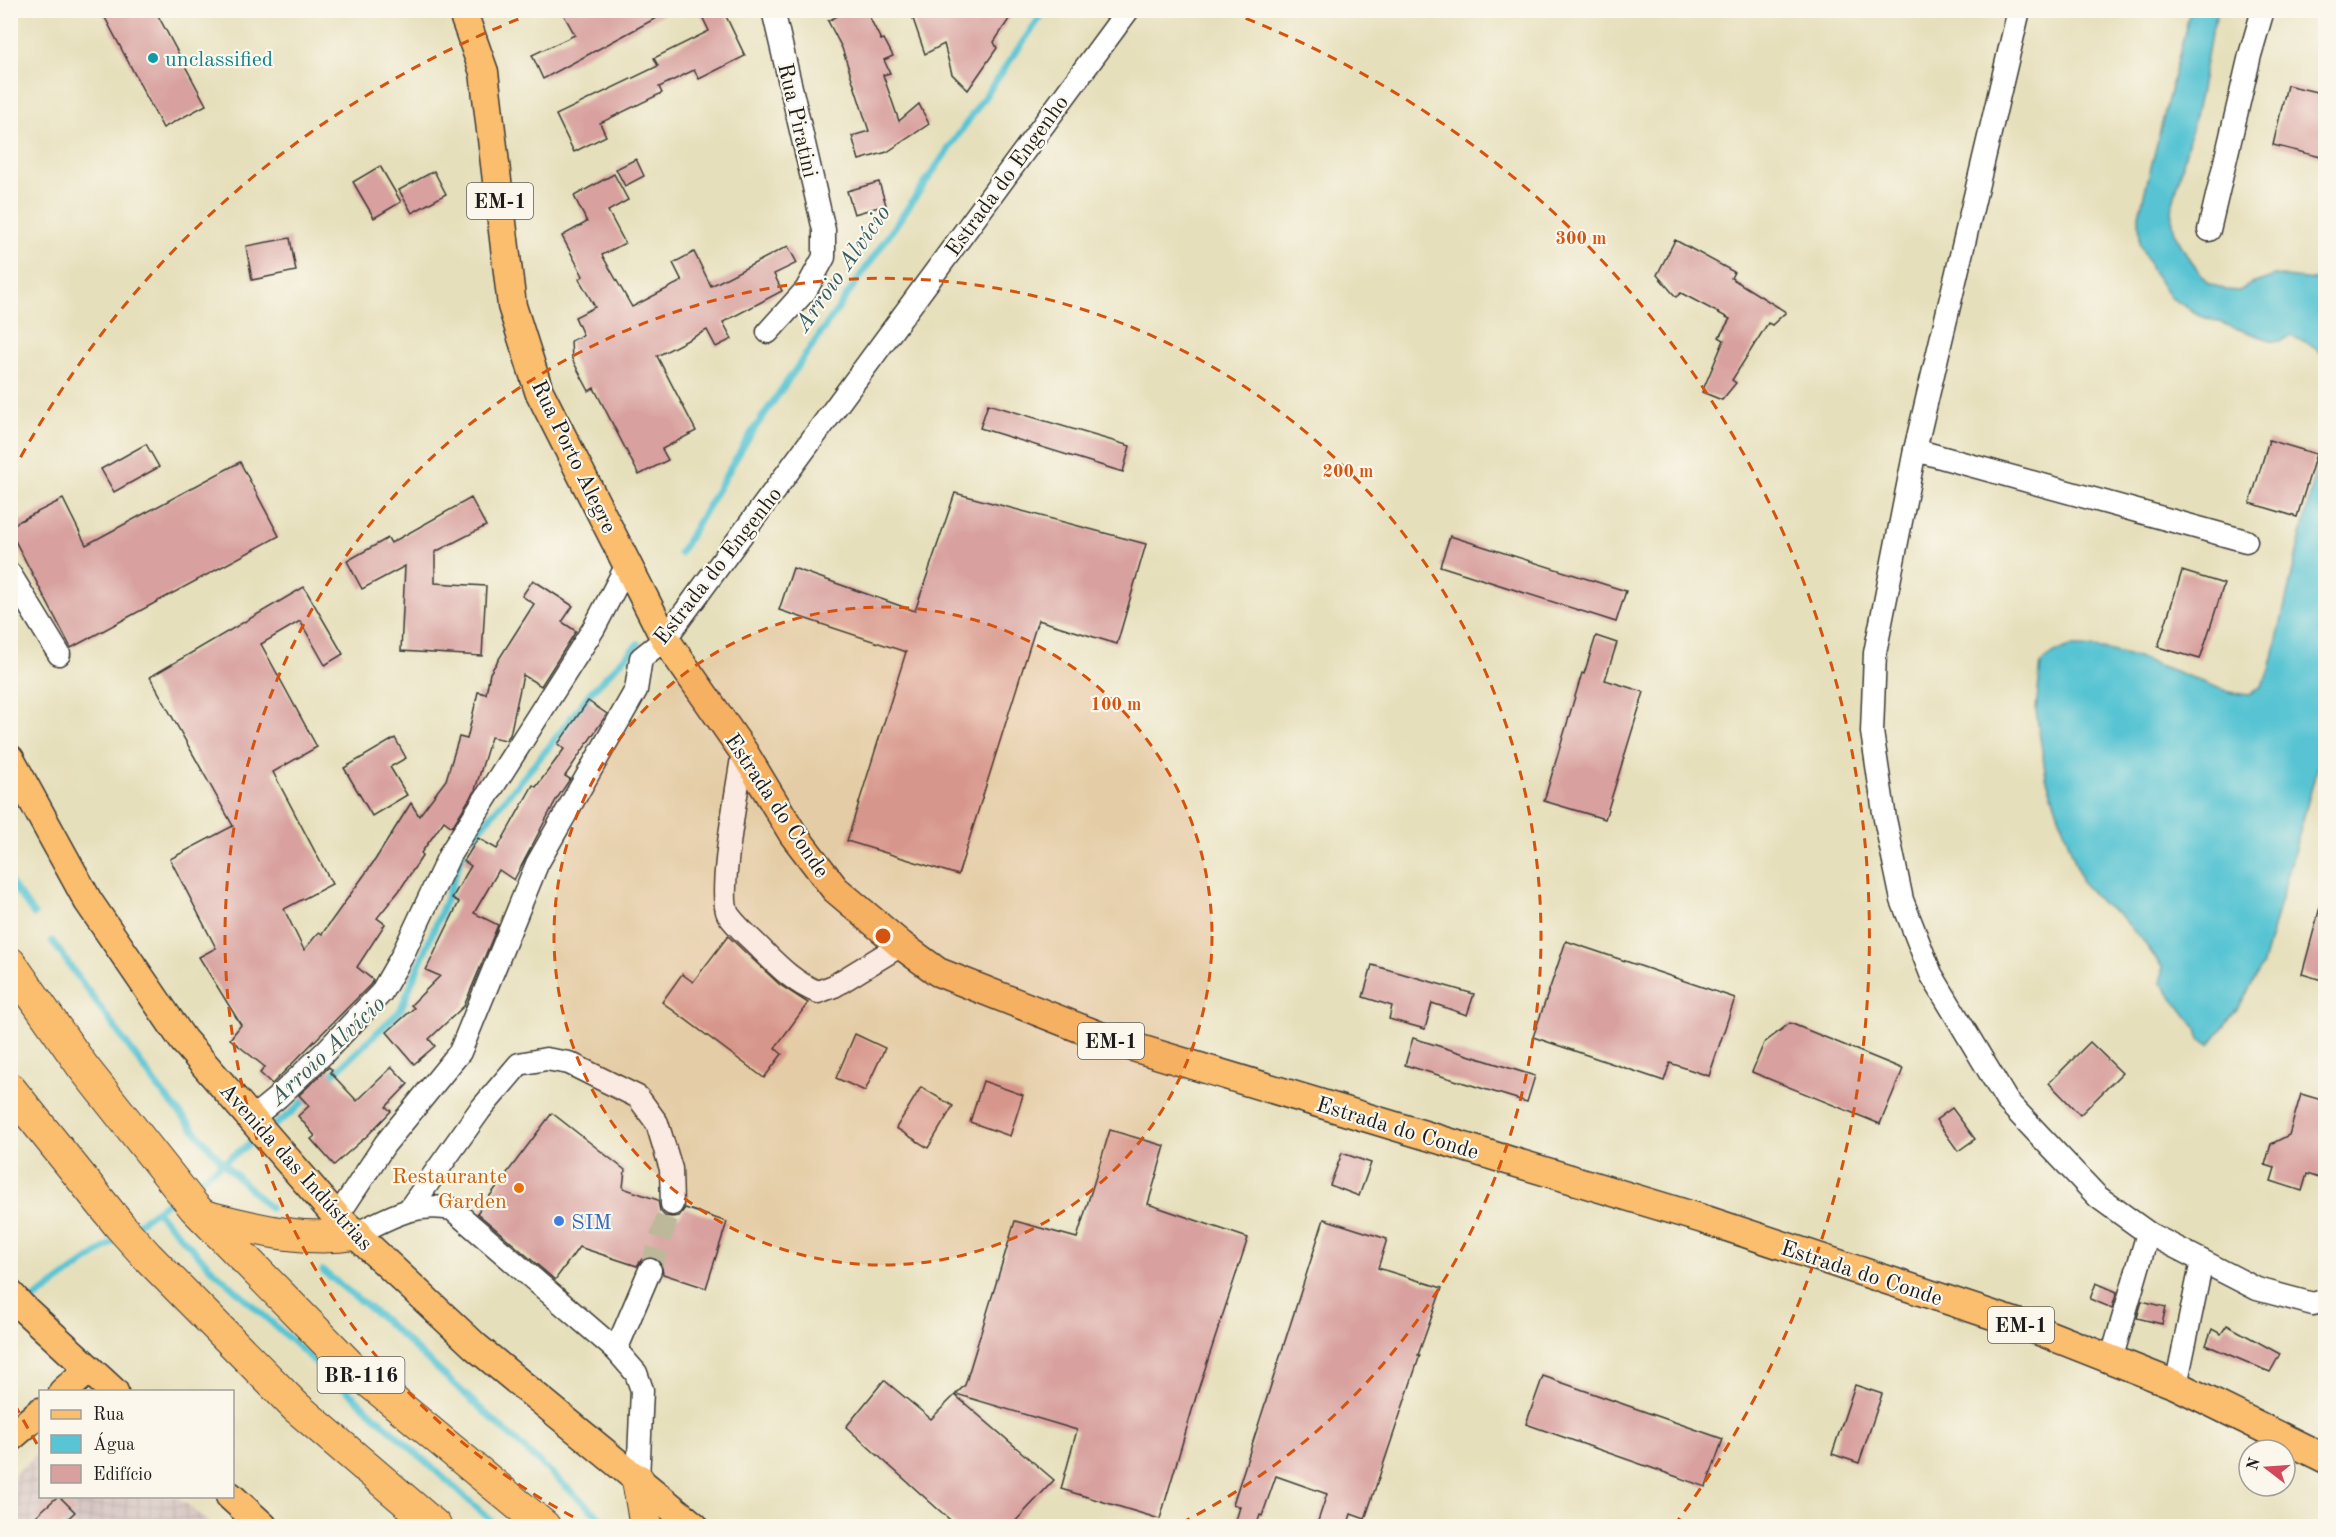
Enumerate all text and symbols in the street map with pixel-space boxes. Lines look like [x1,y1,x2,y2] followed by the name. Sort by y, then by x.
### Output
[165,49,273,71] place label: unclassified
[146,51,160,65] marker: unclassified
[773,61,821,180] street label: Rua Piratini
[942,92,1073,261] street label: Estrada do Engenho
[467,183,533,219] road number: EM-1
[790,202,896,338] water label: Arroio Alvício
[1556,230,1606,248] text: 300 m
[527,377,620,537] street label: Rua Porto Alegre
[1323,463,1373,481] text: 200 m
[650,483,787,649] street label: Estrada do Engenho
[1091,696,1141,714] text: 100 m
[720,730,833,882] street label: Estrada do Conde
[873,926,893,946] centre of rings
[265,992,391,1112] water label: Arroio Alvício
[1078,1023,1144,1059] road number: EM-1
[215,1079,376,1255] street label: Avenida das Indústrias
[1314,1094,1481,1164] street label: Estrada do Conde
[392,1166,507,1213] place label: Restaurante Garden
[512,1181,526,1195] marker: Restaurante Garden
[571,1212,612,1234] place label: SIM
[552,1214,566,1228] marker: SIM
[1778,1237,1945,1310] street label: Estrada do Conde
[1988,1307,2054,1343] road number: EM-1
[318,1357,404,1393] road number: BR-116
[39,1390,234,1498] legend
[93,1406,124,1424] text: Rua
[93,1432,135,1454] text: Água
[2237,1438,2297,1498] north arrow
[2245,1455,2264,1472] text: N
[93,1466,152,1484] text: Edifício

